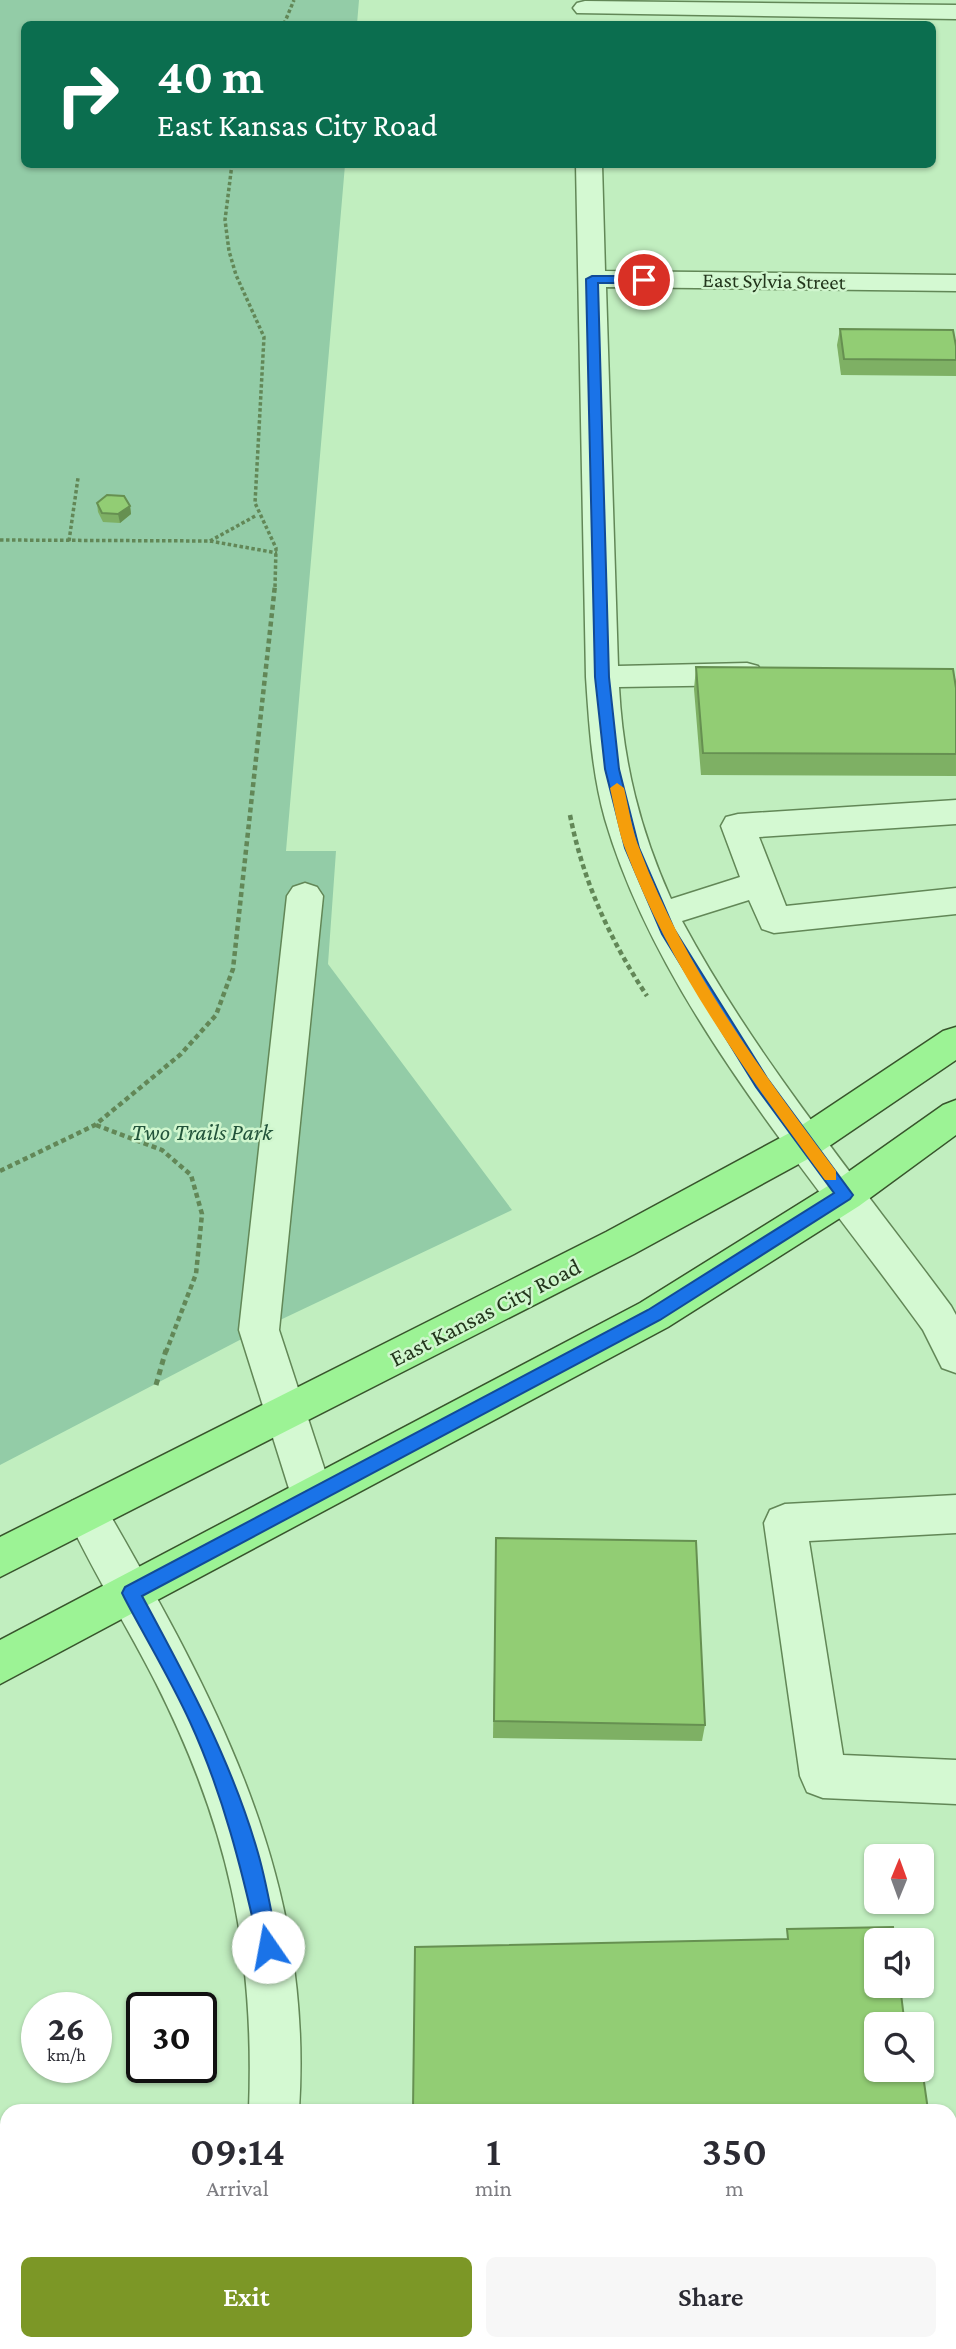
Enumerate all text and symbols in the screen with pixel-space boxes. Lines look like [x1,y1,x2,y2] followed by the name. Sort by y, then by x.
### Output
[42,49,133,140] icon: right
[157,49,264,104] text: 40 m
[157,107,438,143] text: East Kansas City Road
[614,250,674,310] pin
[625,261,663,299] icon: arrive
[702,268,847,294] street label: East Sylvia Street
[132,1118,274,1145] park label: Two Trails Park
[385,1252,585,1372] street label: East Kansas City Road
[864,1844,934,1914] north arrow
[864,1844,934,2082] map controls
[231,1910,305,1984] position arrow
[864,1928,934,1998] button: sound
[126,1992,217,2083] speed limit sign: 30
[48,2009,85,2048] text: 26
[864,2012,934,2082] button: search
[47,2045,86,2065] text: km/h
[190,2127,285,2174] text: 09:14
[486,2127,501,2174] text: 1
[702,2127,767,2174] text: 350
[206,2175,269,2201] text: Arrival
[475,2175,512,2201] text: min
[725,2175,744,2201] text: m
[21,2257,472,2337] button: Exit
[486,2257,936,2337] button: Share

